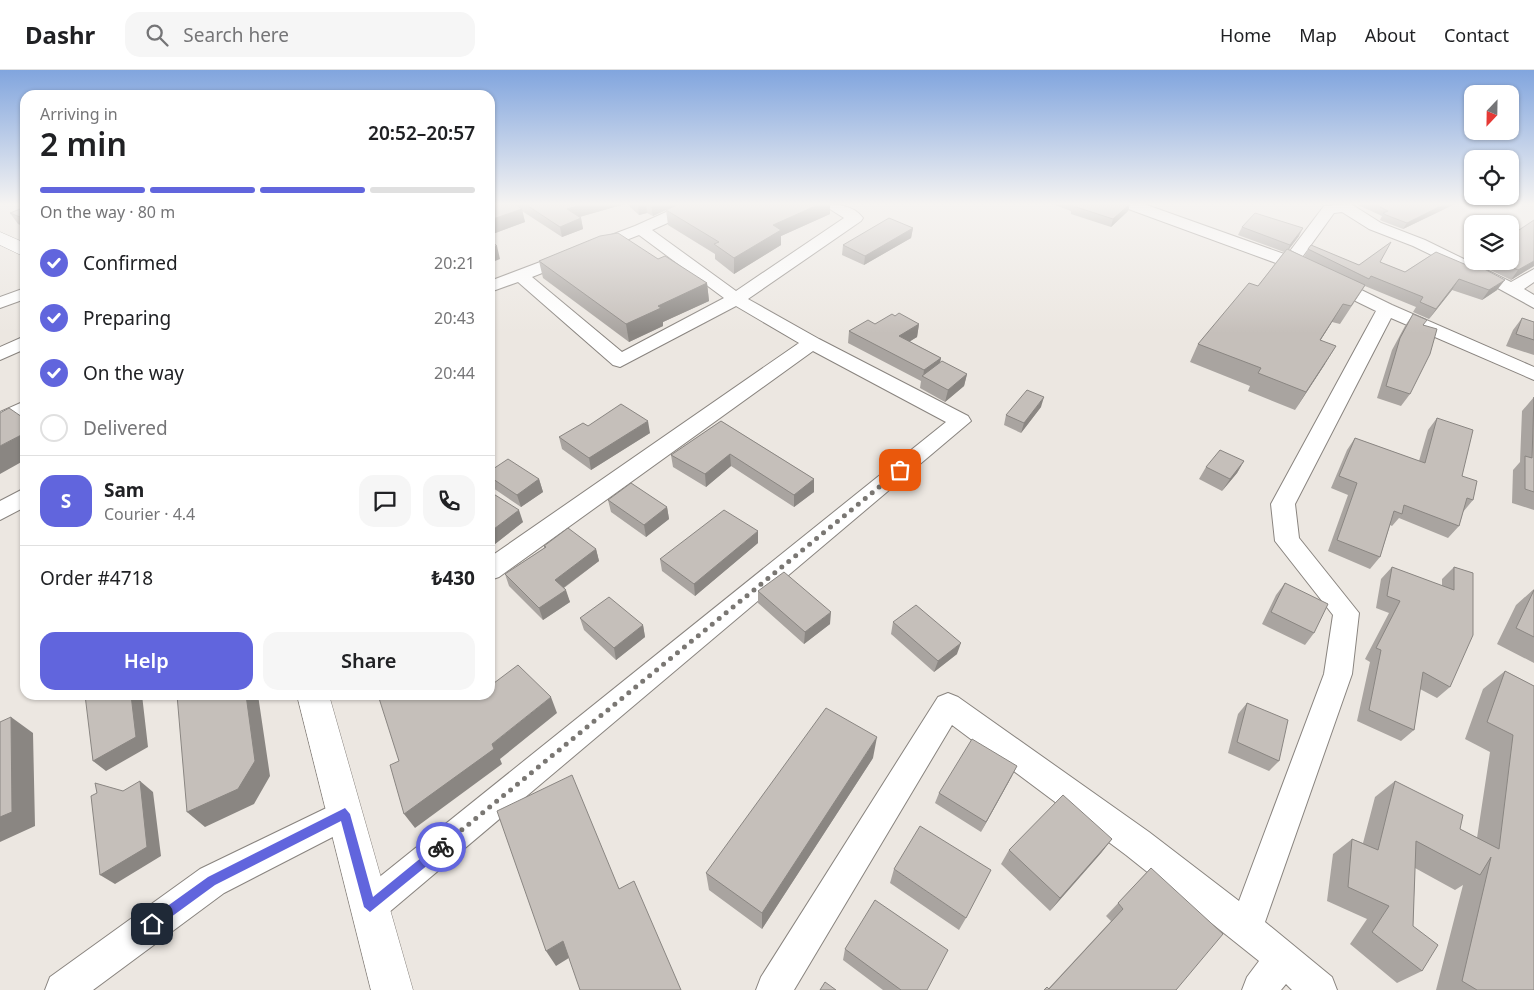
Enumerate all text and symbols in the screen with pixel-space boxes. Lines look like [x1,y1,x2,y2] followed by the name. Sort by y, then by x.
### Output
[125,12,475,57] search box
[25,18,95,51] text: Dashr
[143,21,171,49] icon: search
[183,22,289,48] text: Search here
[1220,23,1271,47] text: Home
[1299,23,1337,47] text: Map
[1365,23,1416,47] text: About
[1444,23,1509,47] text: Contact
[1464,85,1519,140] north arrow
[1464,85,1519,270] map controls
[40,103,118,125] text: Arriving in
[368,120,475,146] text: 20:52–20:57
[40,122,127,165] text: 2 min
[1464,150,1519,205] button: locate
[40,201,175,223] text: On the way · 80 m
[1464,215,1519,270] button: layers
[40,249,68,277] icon: check
[83,250,178,276] text: Confirmed
[434,252,475,274] text: 20:21
[40,304,68,332] icon: check
[83,305,171,331] text: Preparing
[434,307,475,329] text: 20:43
[40,359,68,387] icon: check
[83,360,184,386] text: On the way
[434,362,475,384] text: 20:44
[83,415,168,441] text: Delivered
[879,449,921,491] pin
[886,456,914,484] icon: bag
[359,475,411,527] button: chat
[423,475,475,527] button: phone
[104,477,144,503] text: Sam
[61,488,71,514] text: S
[104,503,195,525] text: Courier · 4.4
[40,565,153,591] text: Order #4718
[432,565,475,591] text: ₺430
[40,632,253,690] button: Help
[263,632,475,690] button: Share
[416,822,466,872] courier
[427,833,455,861] icon: bike
[131,903,173,945] pin
[138,910,166,938] icon: home

